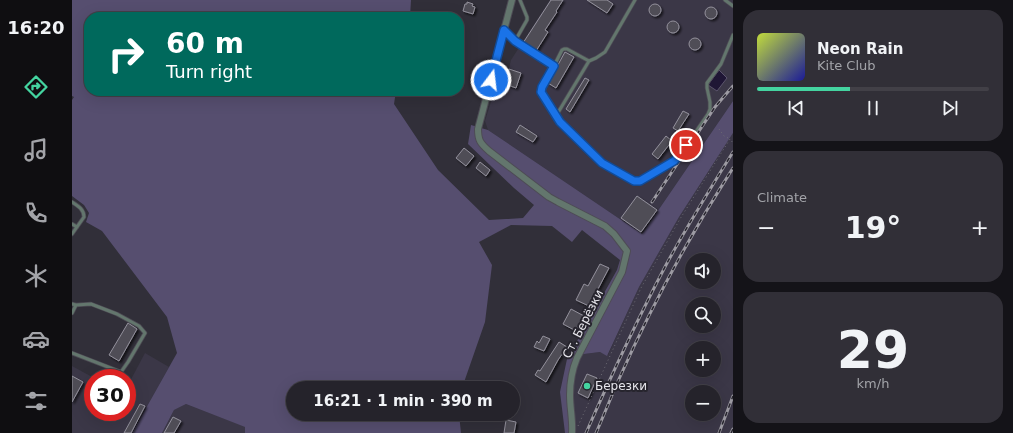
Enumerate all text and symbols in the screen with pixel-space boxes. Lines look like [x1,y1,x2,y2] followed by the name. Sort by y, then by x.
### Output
[7,17,65,38] text: 16:20
[166,27,244,60] text: 60 m
[100,28,152,80] icon: right
[817,40,903,58] text: Neon Rain
[817,58,876,73] text: Kite Club
[470,59,512,101] position arrow
[166,61,252,82] text: Turn right
[22,73,50,101] icon: directions
[785,97,807,119] icon: previous
[862,97,884,119] icon: pause
[939,97,961,119] icon: next
[669,128,703,162] pin
[675,134,697,156] icon: arrive
[22,136,50,164] icon: music
[757,190,807,205] text: Climate
[22,199,50,227] icon: phone
[845,210,901,245] text: 19°
[757,215,775,240] text: −
[971,215,989,240] text: +
[685,253,721,421] map controls
[685,253,721,289] button: sound
[22,262,50,290] icon: climate
[560,287,606,361] street label: Ст. Берёзки
[685,297,721,333] button: search
[837,320,909,380] text: 29
[22,325,50,353] icon: car
[685,341,721,377] button: +
[84,369,136,421] speed limit sign: 30
[857,376,889,391] text: km/h
[595,379,647,393] place label: Березки
[582,381,592,391] marker: Березки
[685,385,721,421] button: −
[22,387,50,415] icon: filters
[313,392,493,410] text: 16:21 · 1 min · 390 m

